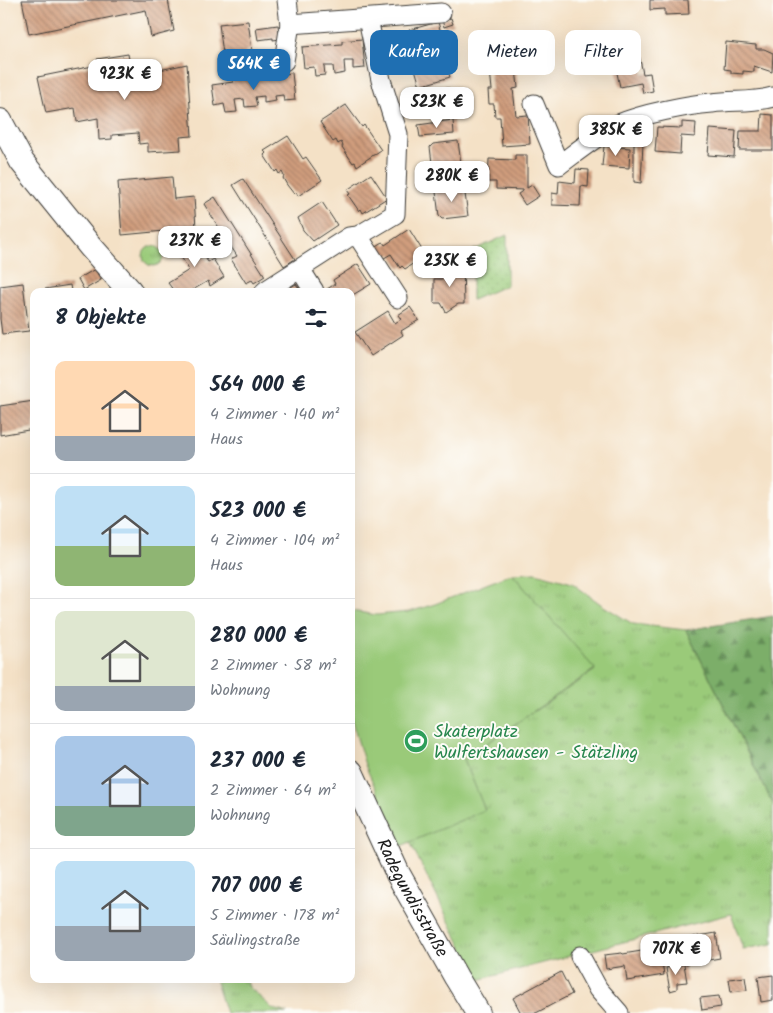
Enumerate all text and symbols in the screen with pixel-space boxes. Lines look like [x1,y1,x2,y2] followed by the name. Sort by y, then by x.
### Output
[370,30,458,75] chip: Kaufen
[468,30,555,75] chip: Mieten
[565,30,641,75] chip: Filter
[213,48,295,91] pin: 564K €
[228,52,280,77] text: 564K €
[84,58,166,101] pin: 923K €
[99,62,151,87] text: 923K €
[396,86,478,129] pin: 523K €
[411,90,463,115] text: 523K €
[575,114,657,157] pin: 385K €
[590,118,642,143] text: 385K €
[411,160,493,203] pin: 280K €
[426,164,478,189] text: 280K €
[154,226,236,268] pin: 237K €
[169,229,221,254] text: 237K €
[409,246,491,288] pin: 235K €
[424,249,476,274] text: 235K €
[55,302,146,335] text: 8 Objekte
[302,304,330,332] icon: filters
[210,369,305,402] text: 564 000 €
[95,381,155,441] icon: home
[210,402,339,427] text: 4 Zimmer · 140 m²
[210,427,243,452] text: Haus
[210,495,306,528] text: 523 000 €
[95,506,155,566] icon: home
[210,528,339,553] text: 4 Zimmer · 104 m²
[210,553,243,578] text: Haus
[210,620,307,653] text: 280 000 €
[95,631,155,691] icon: home
[210,653,336,678] text: 2 Zimmer · 58 m²
[210,678,271,703] text: Wohnung
[434,718,638,768] place label: Skaterplatz Wulfertshausen - Stätzling
[403,728,429,754] sports icon: Skaterplatz Wulfertshausen - Stätzling
[210,745,305,778] text: 237 000 €
[95,756,155,816] icon: home
[210,778,336,803] text: 2 Zimmer · 64 m²
[210,803,271,828] text: Wohnung
[368,834,455,963] street label: Radegundisstraße
[210,870,302,903] text: 707 000 €
[95,881,155,941] icon: home
[210,903,339,928] text: 5 Zimmer · 178 m²
[210,928,300,953] text: Säulingstraße
[635,934,717,976] pin: 707K €
[651,937,701,962] text: 707K €

